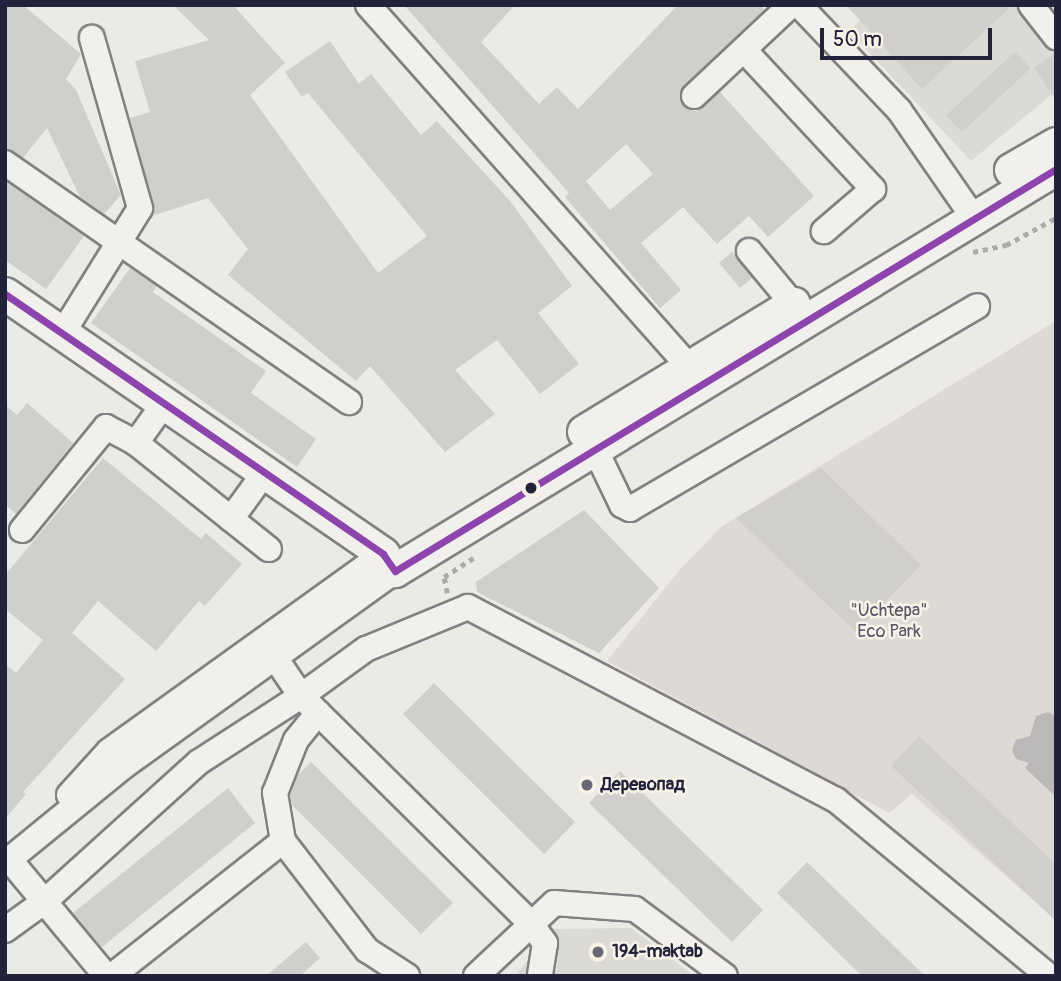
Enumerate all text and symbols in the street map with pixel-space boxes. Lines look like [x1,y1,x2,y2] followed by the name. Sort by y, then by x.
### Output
[823,14,995,58] scale bar
[833,26,882,53] text: 50 m
[524,481,538,495] unlabelled marker
[850,601,928,644] park label: "Uchtepa" Eco Park
[601,774,685,796] place label: Деревопад
[579,777,595,793] marker: Деревопад
[612,941,703,963] place label: 194-maktab
[590,944,606,960] marker: 194-maktab

